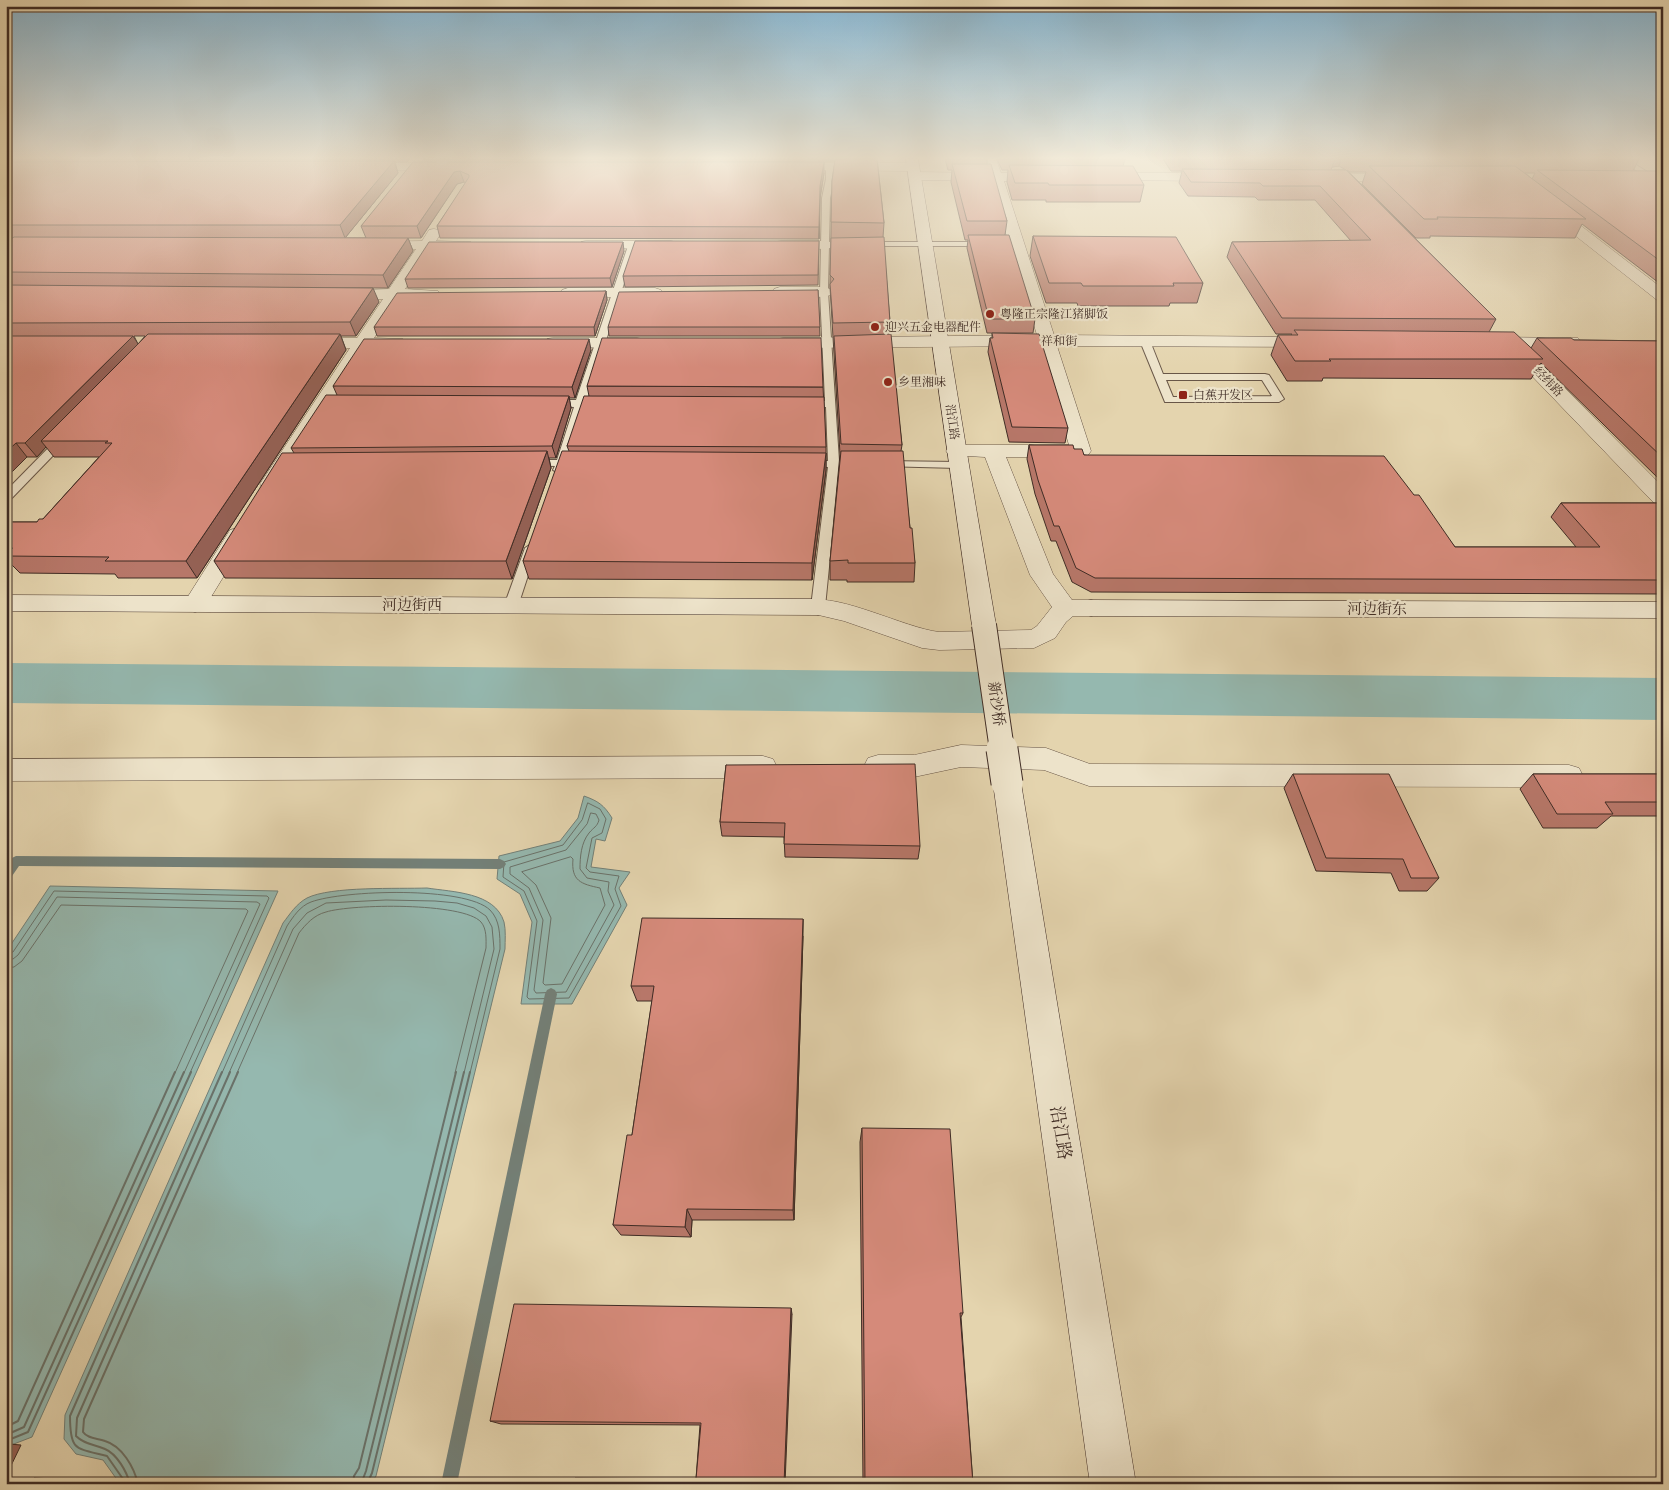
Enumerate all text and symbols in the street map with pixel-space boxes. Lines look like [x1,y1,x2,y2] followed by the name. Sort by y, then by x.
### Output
[1000,307,1108,322] place label: 粤隆正宗隆江猪脚饭
[984,308,996,320] marker: 粤隆正宗隆江猪脚饭
[885,320,981,335] place label: 迎兴五金电器配件
[869,321,881,333] marker: 迎兴五金电器配件
[1041,334,1078,349] street label: 祥和街
[1530,364,1566,400] street label: 经纬路
[898,375,946,390] place label: 乡里湘味
[882,376,894,388] marker: 乡里湘味
[1193,388,1253,403] place label: 白蕉开发区
[1177,389,1189,401] marker: 白蕉开发区
[942,403,962,441] street label: 沿江路
[382,596,442,615] street label: 河边街西
[1347,600,1407,619] street label: 河边街东
[983,680,1009,728] street label: 新沙桥
[1045,1105,1075,1161] street label: 沿江路

